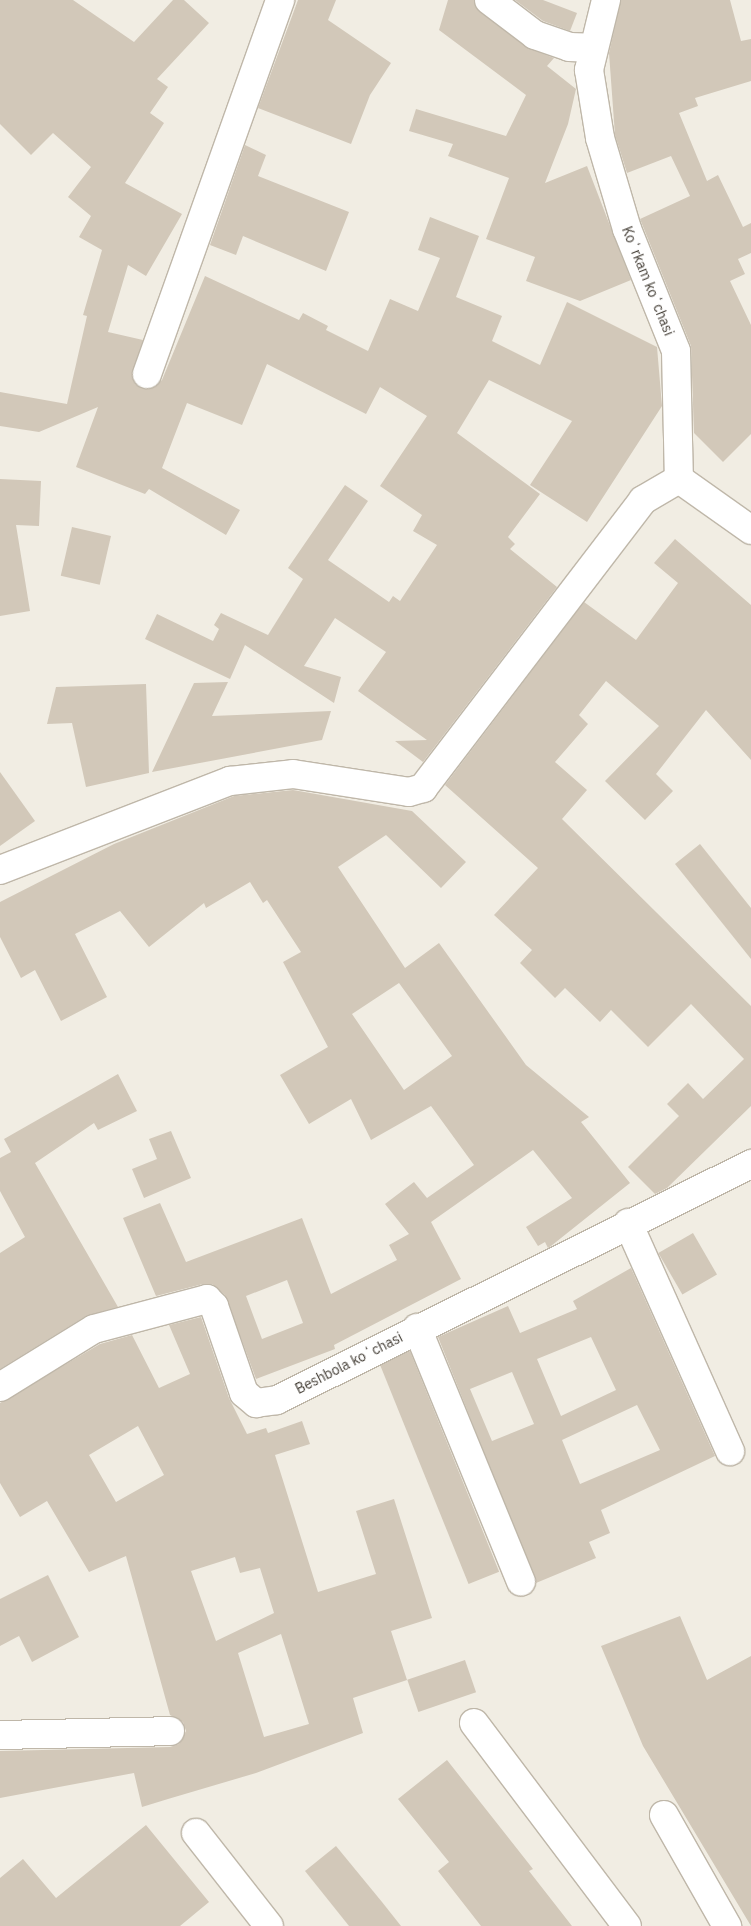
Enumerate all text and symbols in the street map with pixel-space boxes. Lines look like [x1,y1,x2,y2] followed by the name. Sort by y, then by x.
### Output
[618,224,678,338] street label: Koʻrkam koʻchasi
[292,1329,406,1397] street label: Beshbola koʻchasi

